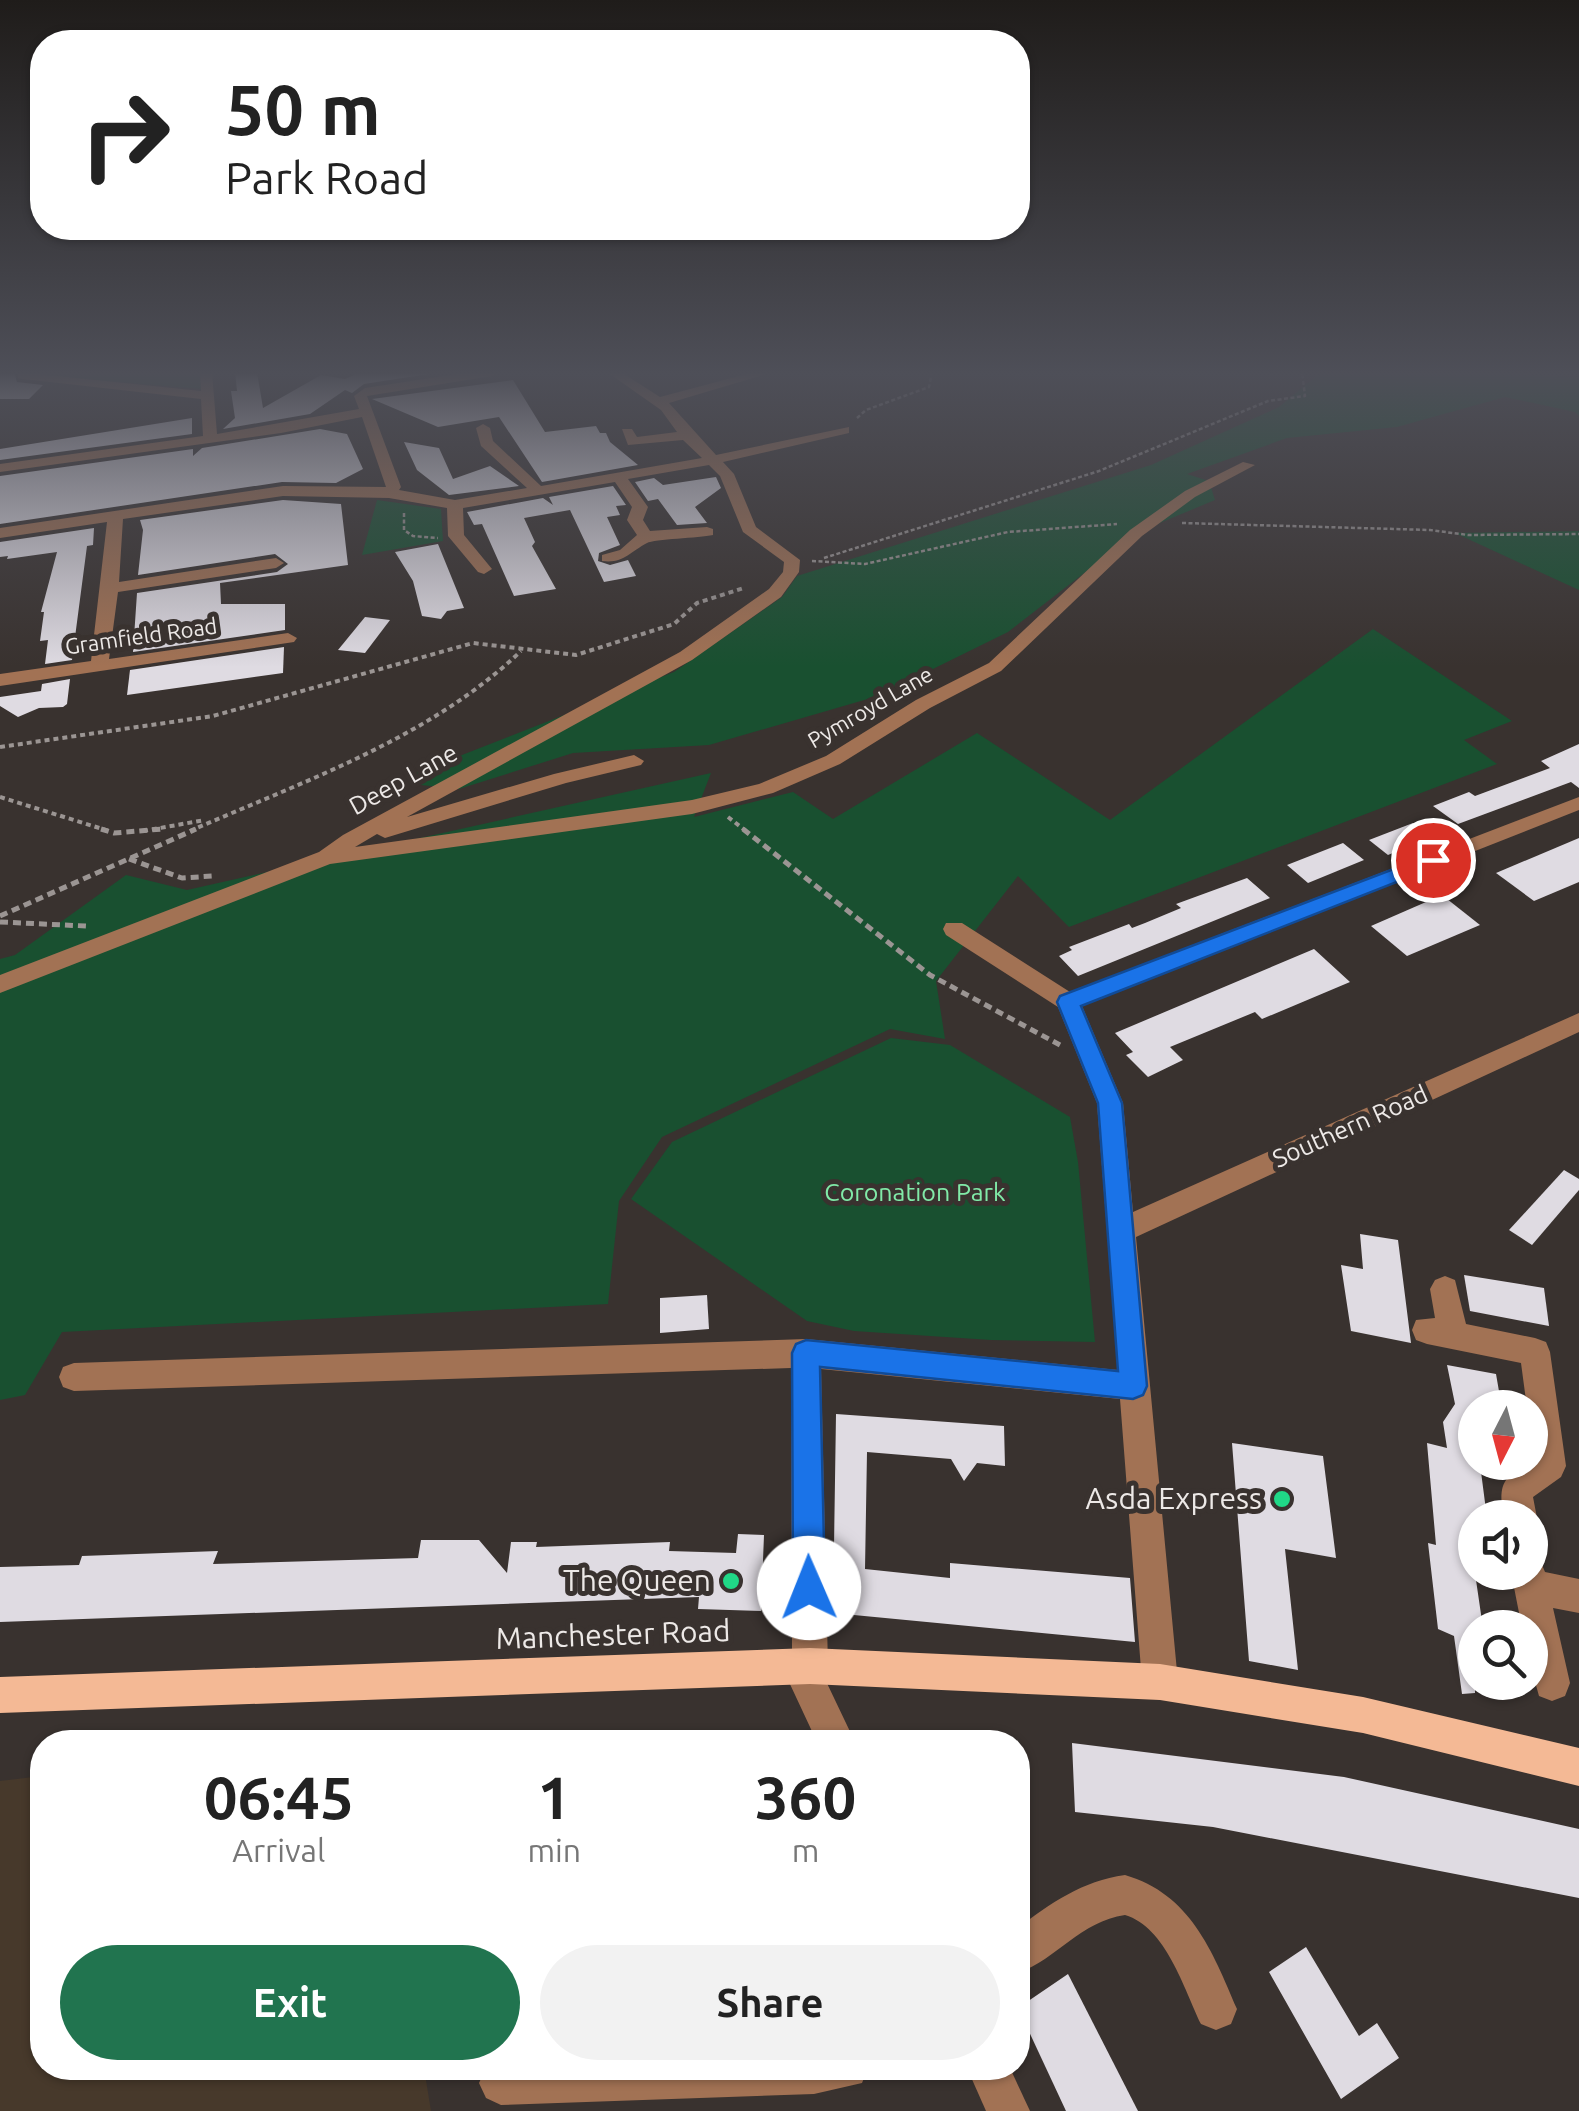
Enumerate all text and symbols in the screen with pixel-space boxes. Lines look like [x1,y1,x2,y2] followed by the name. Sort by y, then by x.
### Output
[60,70,190,200] icon: right
[225,70,381,148] text: 50 m
[225,152,428,203] text: Park Road
[63,612,219,659] street label: Gramfield Road
[803,661,937,752] street label: Pymroyd Lane
[344,738,462,820] street label: Deep Lane
[1391,818,1476,903] pin
[1406,833,1461,888] icon: arrive
[1268,1079,1432,1173] street label: Southern Road
[824,1178,1006,1206] park label: Coronation Park
[1458,1390,1548,1480] north arrow
[1458,1390,1548,1700] map controls
[1085,1481,1262,1515] place label: Asda Express
[1271,1488,1293,1510] marker: Asda Express
[1458,1500,1548,1590] button: sound
[757,1536,861,1640] position arrow
[563,1563,711,1597] place label: The Queen
[720,1570,742,1592] marker: The Queen
[1458,1610,1548,1700] button: search
[495,1613,731,1655] street label: Manchester Road
[204,1763,354,1830] text: 06:45
[537,1763,571,1830] text: 1
[755,1763,856,1830] text: 360
[232,1832,325,1868] text: Arrival
[527,1832,581,1868] text: min
[792,1832,819,1868] text: m
[60,1945,520,2060] button: Exit
[540,1945,1000,2060] button: Share

